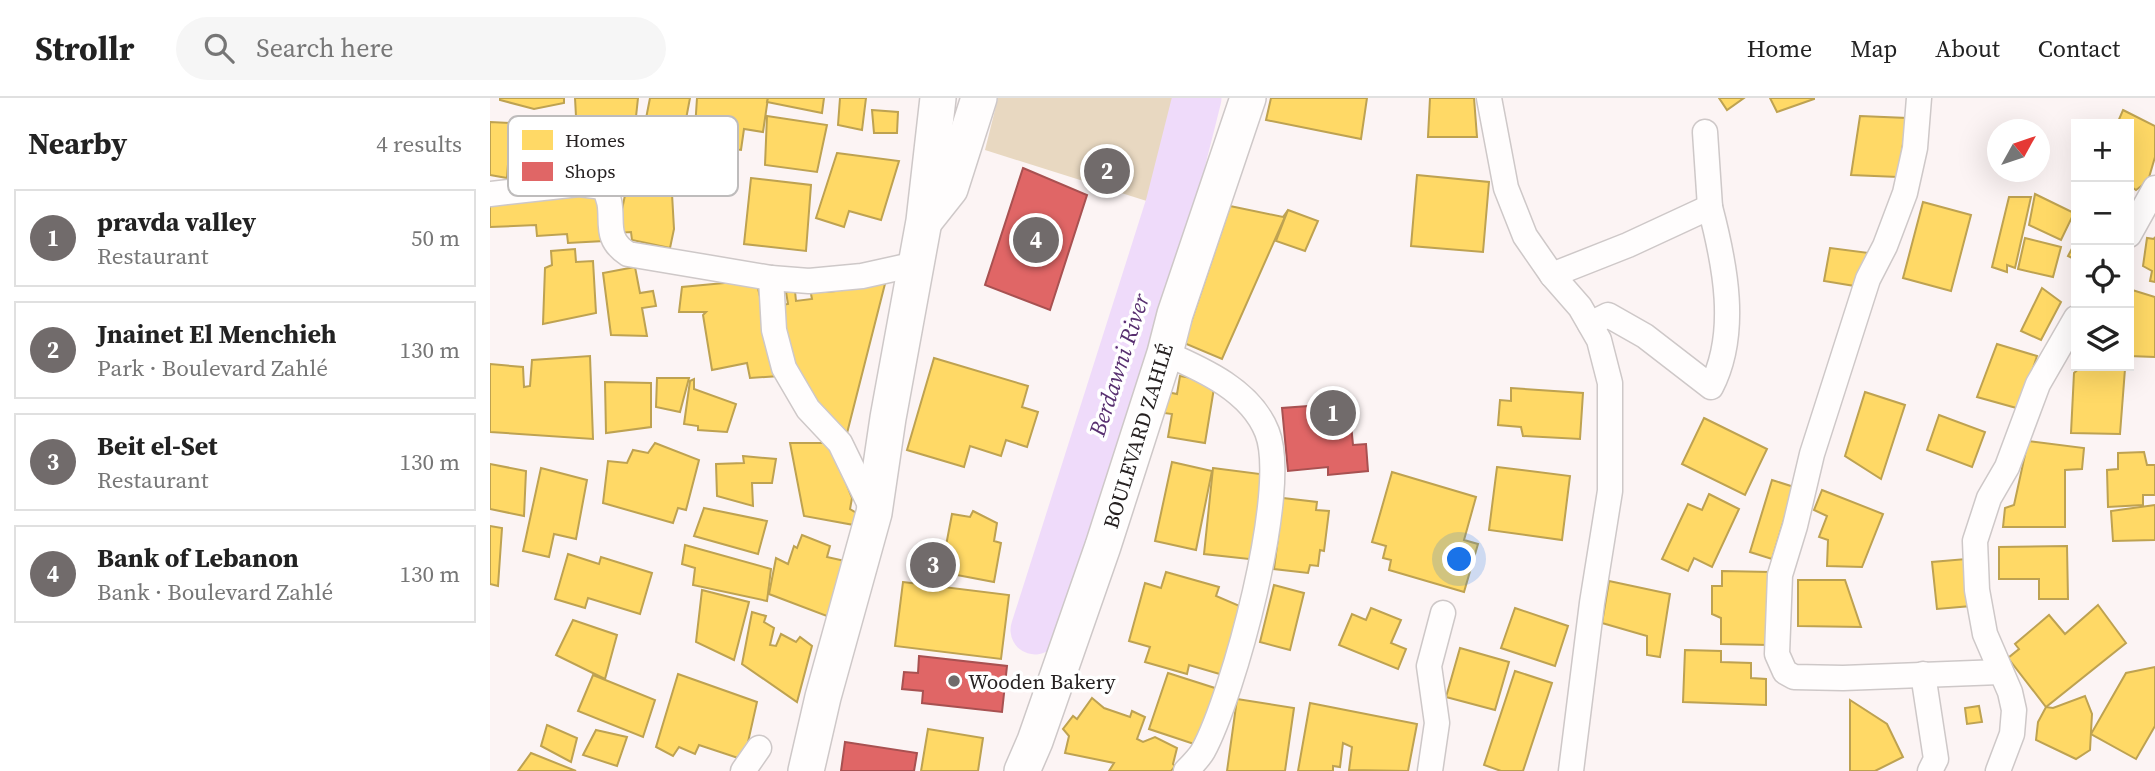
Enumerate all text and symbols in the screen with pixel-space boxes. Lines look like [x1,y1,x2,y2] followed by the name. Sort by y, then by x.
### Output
[176,17,666,80] search box
[35,26,134,71] text: Strollr
[200,29,238,67] icon: search
[256,30,393,66] text: Search here
[1747,32,1812,65] text: Home
[1850,32,1897,65] text: Map
[1935,32,2000,65] text: About
[2038,32,2120,65] text: Contact
[508,116,738,196] legend
[1987,119,2050,182] north arrow
[2071,119,2134,371] map controls
[2071,119,2134,182] button: +
[28,123,127,164] text: Nearby
[565,127,625,153] text: Homes
[376,128,462,160] text: 4 results
[1084,145,1130,197] pin: 2
[565,158,616,184] text: Shops
[2071,182,2134,245] button: −
[97,204,256,240] text: pravda valley
[1013,214,1059,266] pin: 4
[47,222,59,254] text: 1
[411,222,460,254] text: 50 m
[97,240,208,272] text: Restaurant
[2071,245,2134,308] button: locate
[1081,289,1157,441] water label: Berdawni River
[2071,308,2134,371] button: layers
[97,316,337,352] text: Jnainet El Menchieh
[47,334,59,366] text: 2
[399,334,460,366] text: 130 m
[1096,340,1180,532] street label: BOULEVARD ZAHLÉ
[97,352,328,384] text: Park · Boulevard Zahlé
[1310,387,1356,439] pin: 1
[97,428,218,464] text: Beit el-Set
[47,446,59,478] text: 3
[399,446,460,478] text: 130 m
[97,464,208,496] text: Restaurant
[910,539,956,591] pin: 3
[97,540,299,576] text: Bank of Lebanon
[1442,542,1476,576] your location
[47,558,59,590] text: 4
[399,558,460,590] text: 130 m
[97,576,333,608] text: Bank · Boulevard Zahlé
[968,667,1116,696] place label: Wooden Bakery
[946,673,962,689] marker: Wooden Bakery

